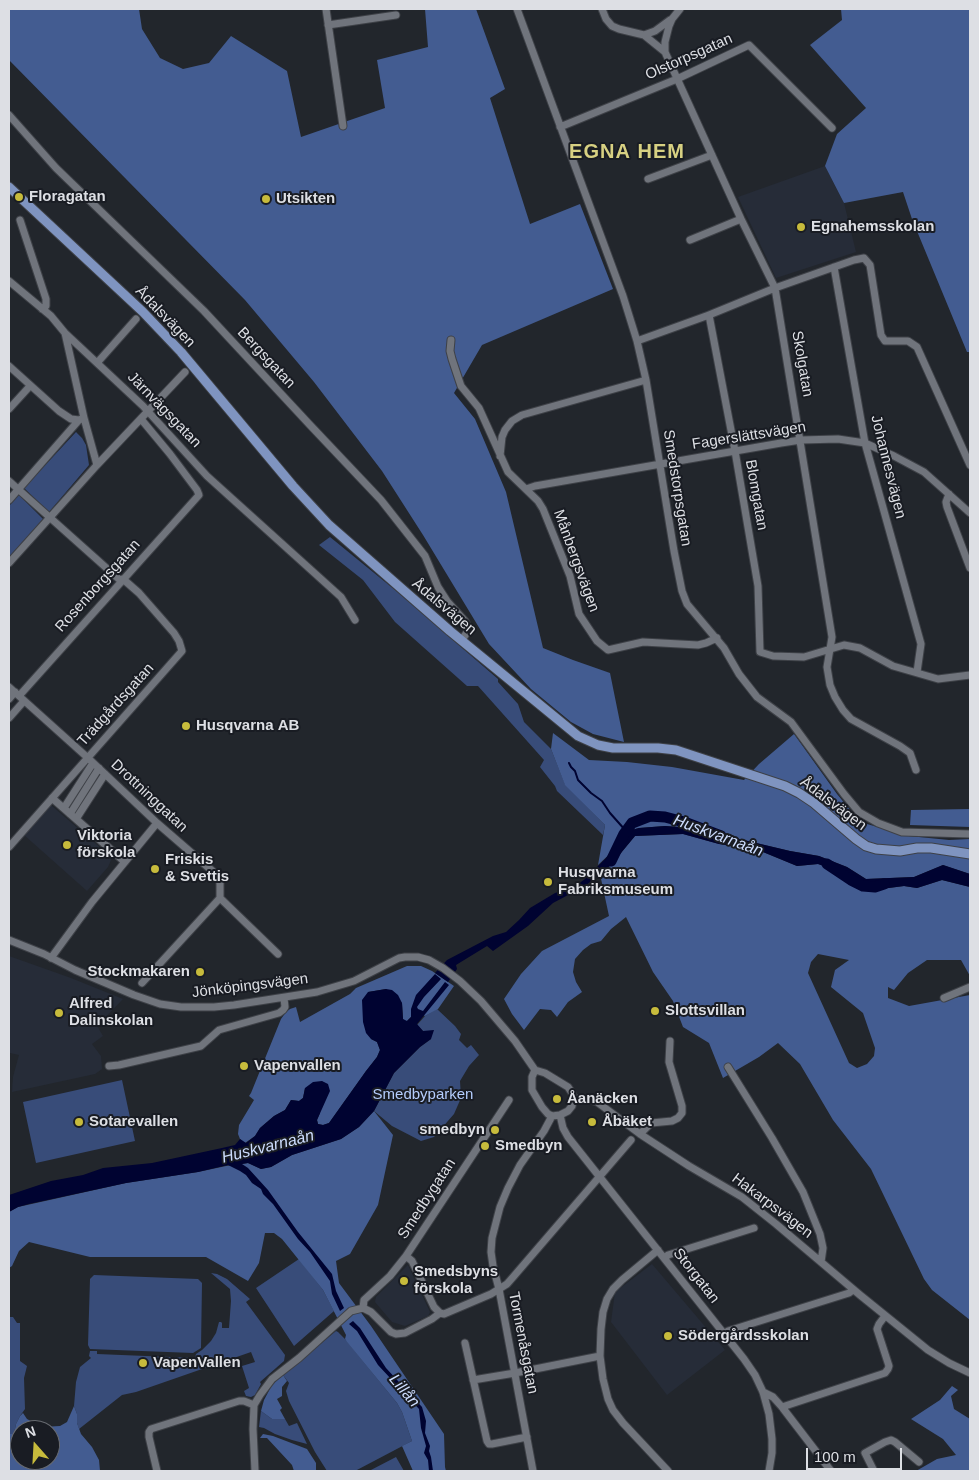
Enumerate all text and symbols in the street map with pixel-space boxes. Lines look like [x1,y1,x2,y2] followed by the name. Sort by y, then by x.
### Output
[643,30,735,84] street label: Olstorpsgatan
[568,140,686,164] district label: EGNA HEM
[29,188,106,206] place label: Floragatan
[276,190,335,208] place label: Utsikten
[13,191,25,203] marker: Floragatan
[260,193,272,205] marker: Utsikten
[811,218,934,236] place label: Egnahemsskolan
[795,221,807,233] marker: Egnahemsskolan
[131,283,199,351] street label: Ådalsvägen
[233,324,299,392] street label: Bergsgatan
[787,330,817,398] street label: Skolgatan
[123,368,205,452] street label: Järnvägsgatan
[866,413,910,521] street label: Johannesvägen
[691,418,807,454] street label: Fagerslättsvägen
[659,429,695,547] street label: Smedstorpsgatan
[741,458,771,532] street label: Blomgatan
[549,507,603,615] street label: Månbergsvägen
[52,536,144,636] street label: Rosenborgsgatan
[408,575,480,639] street label: Ådalsvägen
[74,660,158,750] street label: Trädgårdsgatan
[196,717,299,735] place label: Husqvarna AB
[180,720,192,732] marker: Husqvarna AB
[107,756,191,836] street label: Drottninggatan
[796,773,870,835] street label: Ådalsvägen
[670,811,766,861] water label: Huskvarnaån
[77,827,135,862] place label: Viktoria förskola
[61,839,73,851] marker: Viktoria förskola
[165,851,229,886] place label: Friskis & Svettis
[149,863,161,875] marker: Friskis & Svettis
[558,864,673,899] place label: Husqvarna Fabriksmuseum
[542,876,554,888] marker: Husqvarna Fabriksmuseum
[87,963,190,981] place label: Stockmakaren
[194,966,206,978] marker: Stockmakaren
[191,970,309,1002] street label: Jönköpingsvägen
[69,995,153,1030] place label: Alfred Dalinskolan
[665,1002,745,1020] place label: Slottsvillan
[649,1005,661,1017] marker: Slottsvillan
[53,1007,65,1019] marker: Alfred Dalinskolan
[254,1057,341,1075] place label: Vapenvallen
[238,1060,250,1072] marker: Vapenvallen
[373,1086,473,1104] park label: Smedbyparken
[567,1090,638,1108] place label: Åanäcken
[551,1093,563,1105] marker: Åanäcken
[89,1113,178,1131] place label: Sotarevallen
[602,1113,652,1131] place label: Åbäket
[73,1116,85,1128] marker: Sotarevallen
[586,1116,598,1128] marker: Åbäket
[419,1121,485,1139] place label: smedbyn
[489,1124,501,1136] marker: smedbyn
[220,1126,316,1168] water label: Huskvarnaån
[495,1137,563,1155] place label: Smedbyn
[479,1140,491,1152] marker: Smedbyn
[394,1155,460,1243] street label: Smedbygatan
[728,1170,816,1242] street label: Hakarpsvägen
[669,1245,723,1307] street label: Storgatan
[414,1263,498,1298] place label: Smedsbyns förskola
[398,1275,410,1287] marker: Smedsbyns förskola
[504,1291,542,1395] street label: Tormenåsgatan
[678,1327,809,1345] place label: Södergårdsskolan
[662,1330,674,1342] marker: Södergårdsskolan
[153,1354,241,1372] place label: VapenVallen
[137,1357,149,1369] marker: VapenVallen
[385,1371,423,1411] water label: Lillån
[10,1420,60,1470] north arrow
[23,1423,38,1441] text: N
[809,1438,905,1470] scale bar
[814,1448,856,1465] text: 100 m

